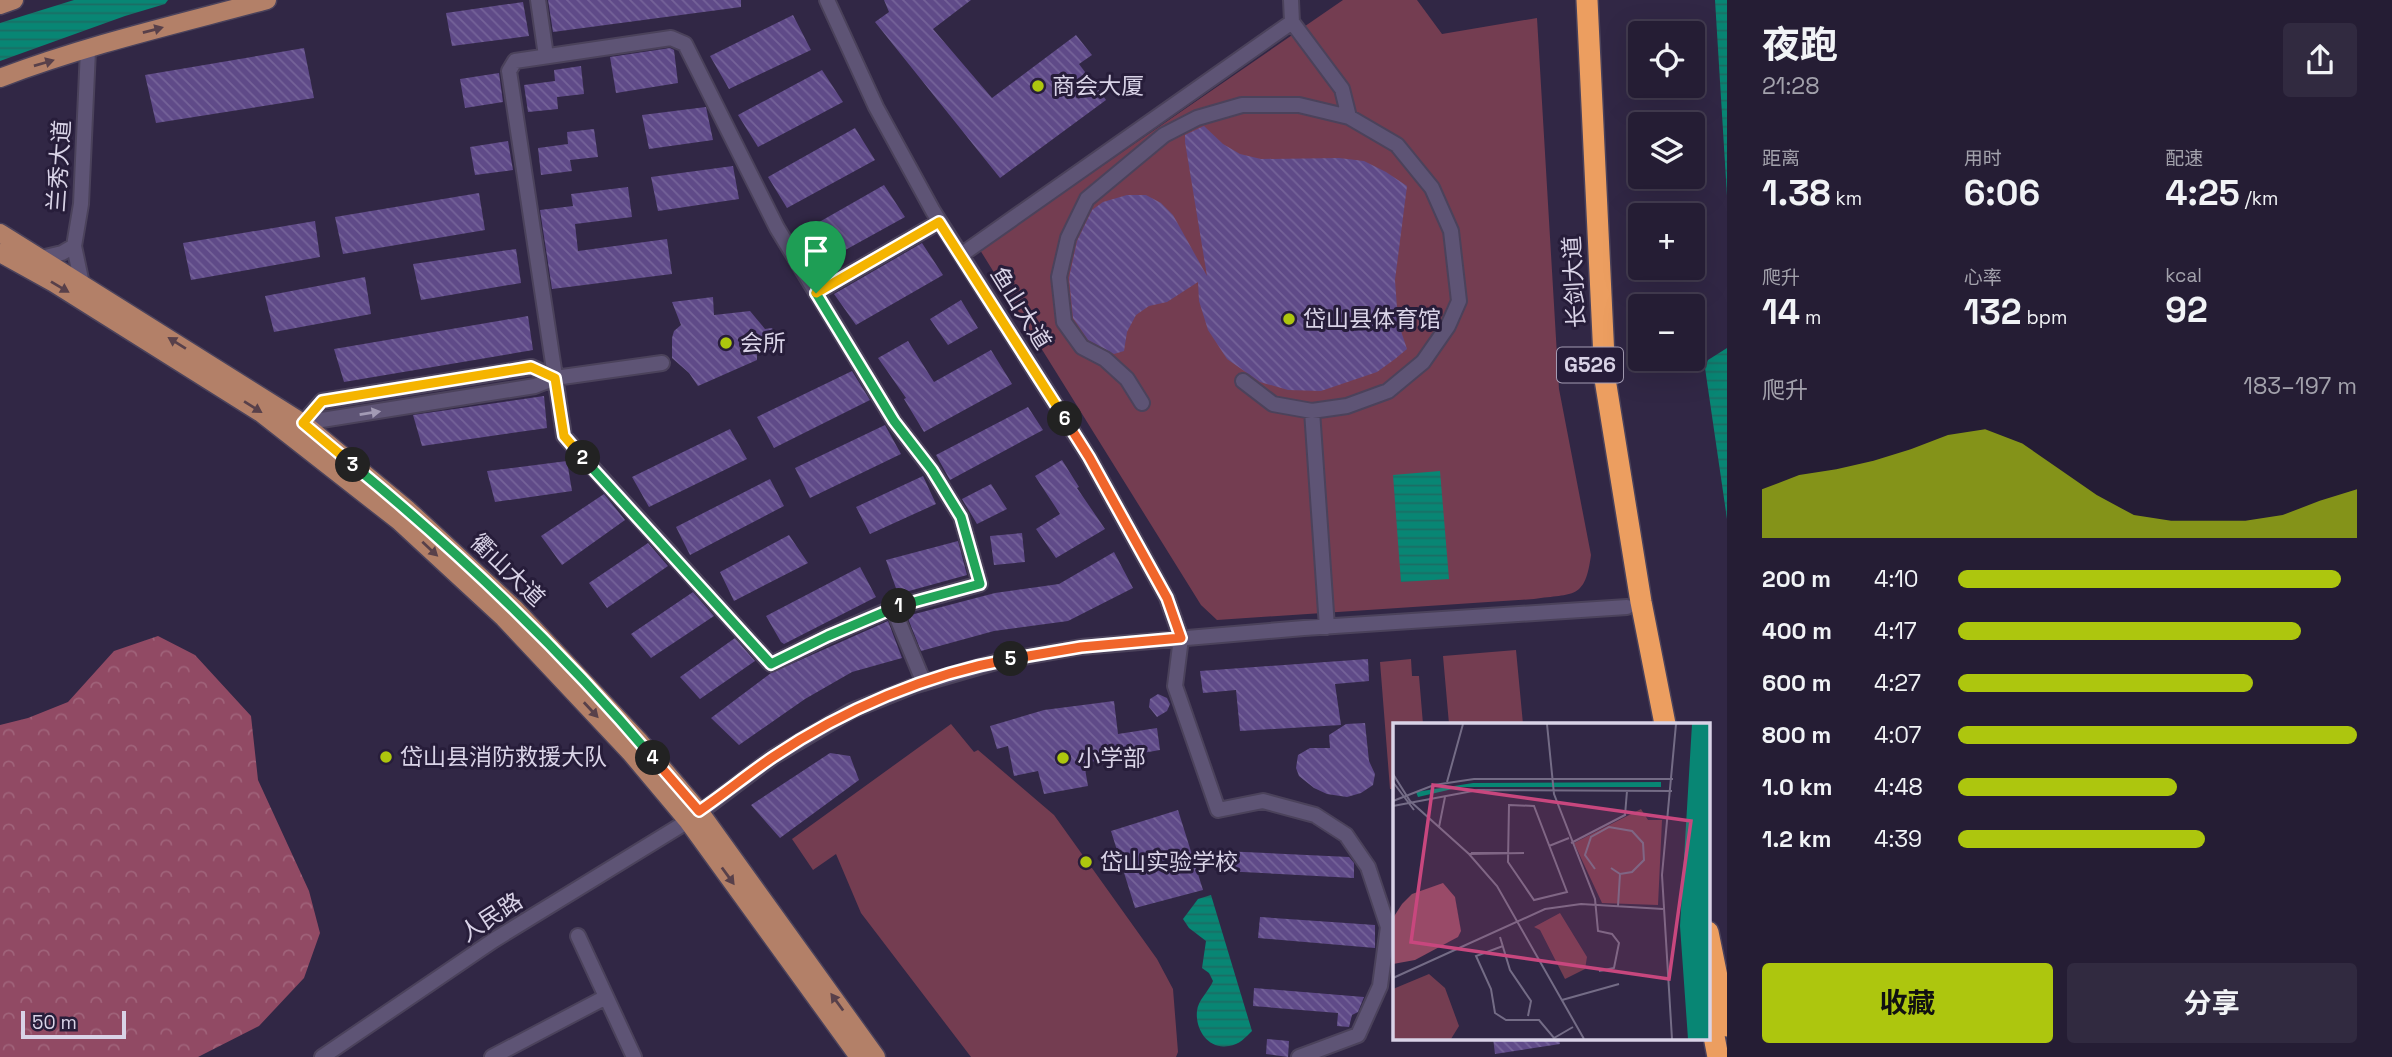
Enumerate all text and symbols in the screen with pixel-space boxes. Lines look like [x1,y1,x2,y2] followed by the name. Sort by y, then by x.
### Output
[1628,21,1705,371] map controls
[1628,21,1705,98] button: locate
[1762,21,1838,69] text: 夜跑
[2283,23,2357,97] button: share
[143,25,164,35] one-way arrow
[33,57,54,67] one-way arrow
[1052,71,1144,101] place label: 商会大厦
[1762,71,1820,101] text: 21:28
[1030,78,1046,94] marker: 商会大厦
[1628,112,1705,189] button: layers
[41,119,77,213] street label: 兰秀大道
[1762,146,1800,171] text: 距离
[1964,146,2002,171] text: 用时
[2165,146,2203,171] text: 配速
[1762,171,1831,215] text: 1.38
[1964,171,2040,215] text: 6:06
[2165,171,2240,215] text: 4:25
[1831,186,1862,211] text: km
[2240,186,2278,211] text: /km
[1628,203,1705,280] button: +
[786,221,846,293] pin
[797,232,835,270] icon: arrive
[1557,235,1591,329] street label: 长剑大道
[984,261,1058,355] street label: 鱼山大道
[2165,263,2202,288] text: kcal
[1762,265,1800,290] text: 爬升
[1964,265,2002,290] text: 心率
[50,280,69,293] one-way arrow
[2165,288,2208,332] text: 92
[1762,290,1800,334] text: 14
[1964,290,2022,334] text: 132
[1628,294,1705,371] button: −
[1303,304,1441,334] place label: 岱山县体育馆
[1800,305,1821,330] text: m
[2022,305,2067,330] text: bpm
[1281,311,1297,327] marker: 岱山县体育馆
[740,328,786,358] place label: 会所
[718,335,734,351] marker: 会所
[167,336,186,349] one-way arrow
[1557,348,1623,382] road number: G526
[2243,371,2357,401] text: 183–197 m
[1762,375,1808,405] text: 爬升
[243,401,262,414] one-way arrow
[1048,402,1082,436] pin: 6
[1059,406,1070,431] text: 6
[359,407,381,418] one-way arrow
[566,440,600,476] pin: 2
[577,445,588,470] text: 2
[336,448,370,482] pin: 3
[347,452,358,477] text: 3
[464,527,552,613] street label: 衢山大道
[421,541,438,557] one-way arrow
[1762,564,1831,594] text: 200 m
[1874,564,1919,594] text: 4:10
[881,588,916,624] pin: 1
[894,593,903,618] text: 1
[1762,616,1832,646] text: 400 m
[1874,616,1917,646] text: 4:17
[993,642,1028,676] pin: 5
[1005,646,1016,671] text: 5
[1762,668,1832,698] text: 600 m
[1874,668,1921,698] text: 4:27
[582,701,598,718] one-way arrow
[1762,720,1831,750] text: 800 m
[1874,720,1922,750] text: 4:07
[1393,723,1710,1040] inset map
[636,740,670,776] pin: 4
[400,742,607,772] place label: 岱山县消防救援大队
[1077,743,1146,773] place label: 小学部
[646,745,659,770] text: 4
[378,749,394,765] marker: 岱山县消防救援大队
[1055,750,1071,766] marker: 小学部
[1762,772,1832,802] text: 1.0 km
[1874,772,1923,802] text: 4:48
[1762,824,1831,854] text: 1.2 km
[1874,824,1922,854] text: 4:39
[1100,847,1238,877] place label: 岱山实验学校
[1078,854,1094,870] marker: 岱山实验学校
[721,867,735,885] one-way arrow
[454,886,528,948] street label: 人民路
[1762,963,2053,1043] button: 收藏
[2067,963,2357,1043] button: 分享
[830,993,844,1011] one-way arrow
[21,1008,126,1040] scale bar
[32,1010,77,1035] text: 50 m

